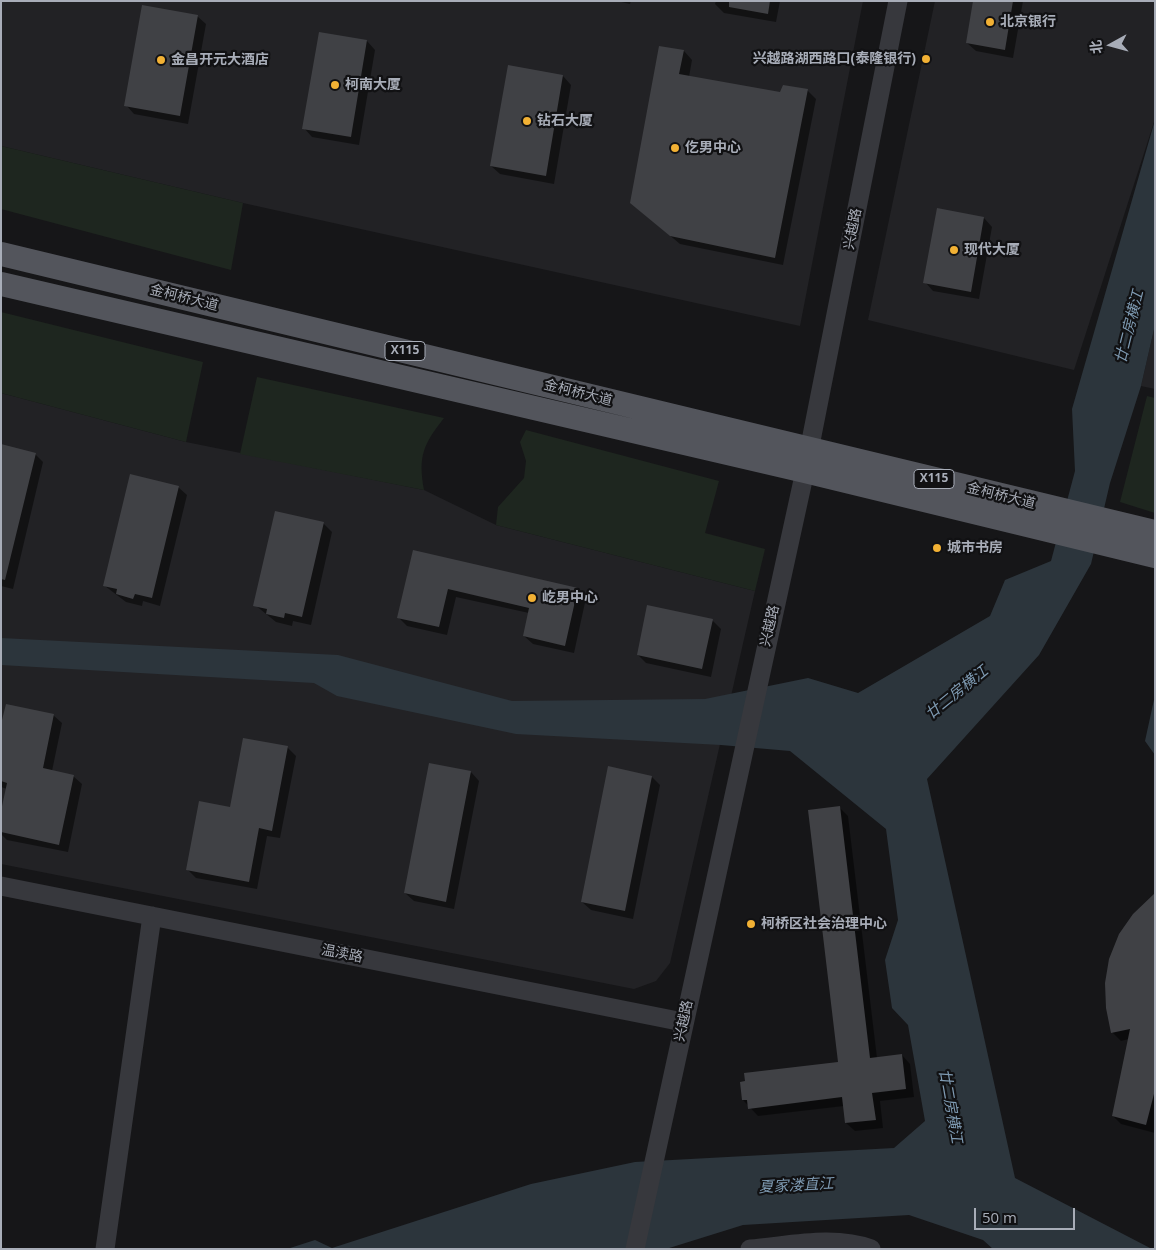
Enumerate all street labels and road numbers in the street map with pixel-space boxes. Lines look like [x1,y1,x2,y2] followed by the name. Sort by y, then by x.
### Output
[841,207,865,251] street label: 兴越路
[148,281,220,315] street label: 金柯桥大道
[385,342,425,361] road number: X115
[542,376,614,410] street label: 金柯桥大道
[914,469,954,488] road number: X115
[965,479,1037,513] street label: 金柯桥大道
[757,604,783,648] street label: 兴越路
[320,942,364,966] street label: 温渎路
[671,999,697,1043] street label: 兴越路

